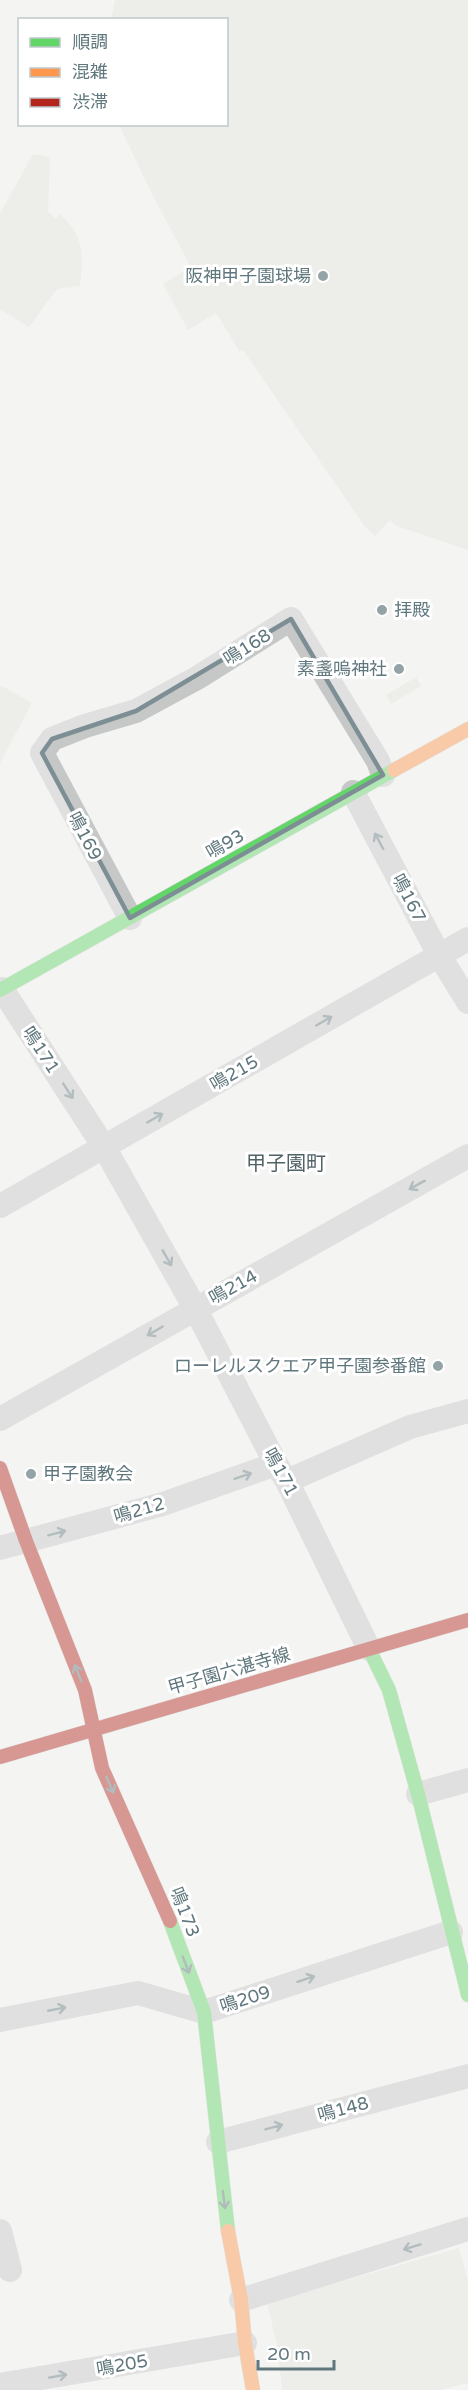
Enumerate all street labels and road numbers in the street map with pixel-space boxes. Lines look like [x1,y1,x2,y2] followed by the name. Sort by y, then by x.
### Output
[219,624,275,670] street label: 鳴168
[63,808,107,864] street label: 鳴169
[202,824,248,864] street label: 鳴93
[387,870,431,926] street label: 鳴167
[18,1022,64,1078] street label: 鳴171
[206,1050,262,1096] street label: 鳴215
[205,1265,261,1309] street label: 鳴214
[259,1444,303,1500] street label: 鳴171
[111,1492,167,1528] street label: 鳴212
[165,1643,293,1699] street label: 甲子園六湛寺線
[165,1884,205,1940] street label: 鳴173
[217,1981,273,2017] street label: 鳴209
[315,2092,371,2126] street label: 鳴148
[95,2350,149,2380] street label: 鳴205

